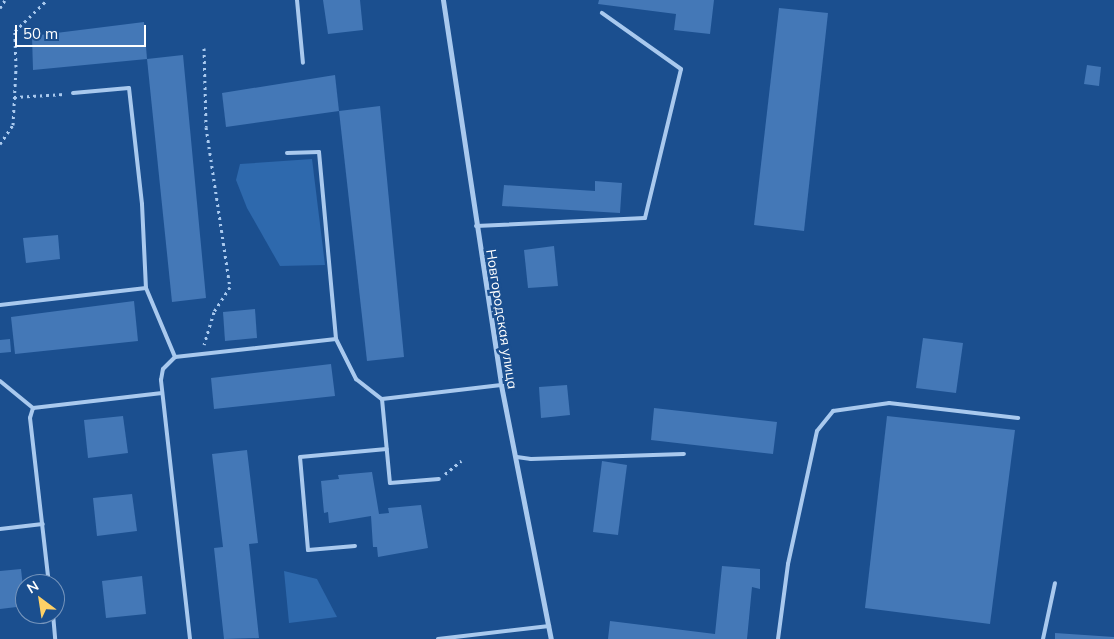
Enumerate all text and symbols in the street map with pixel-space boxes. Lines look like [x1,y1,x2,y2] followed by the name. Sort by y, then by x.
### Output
[18,15,149,47] scale bar
[23,24,58,43] text: 50 m
[483,248,521,390] street label: Новгородская улица
[15,574,65,624] north arrow
[24,577,42,597] text: N

